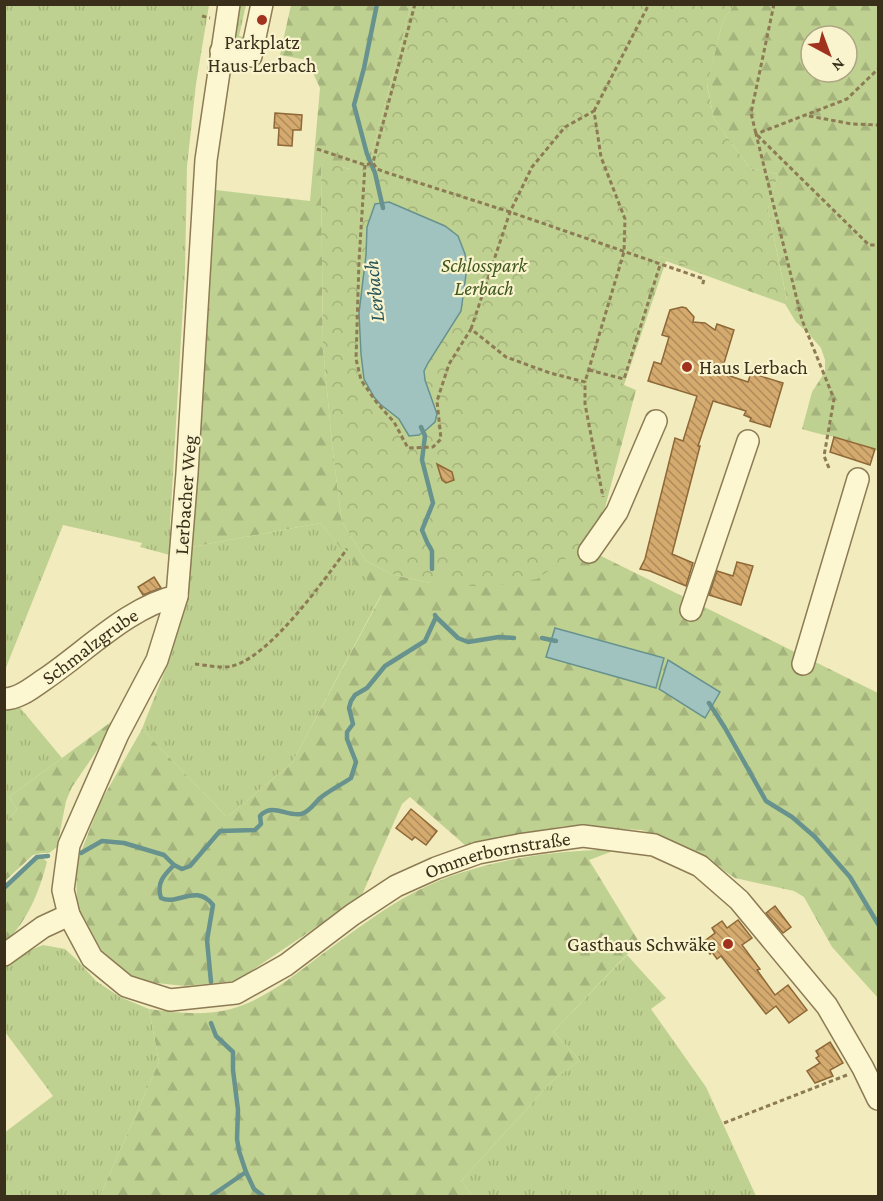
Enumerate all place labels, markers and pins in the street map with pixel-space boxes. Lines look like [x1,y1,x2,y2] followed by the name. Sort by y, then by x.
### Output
[255,13,269,27] marker: Parkplatz Haus Lerbach
[208,31,317,76] place label: Parkplatz Haus Lerbach
[699,356,808,378] place label: Haus Lerbach
[680,360,694,374] marker: Haus Lerbach
[567,933,716,955] place label: Gasthaus Schwäke
[721,937,735,951] marker: Gasthaus Schwäke

